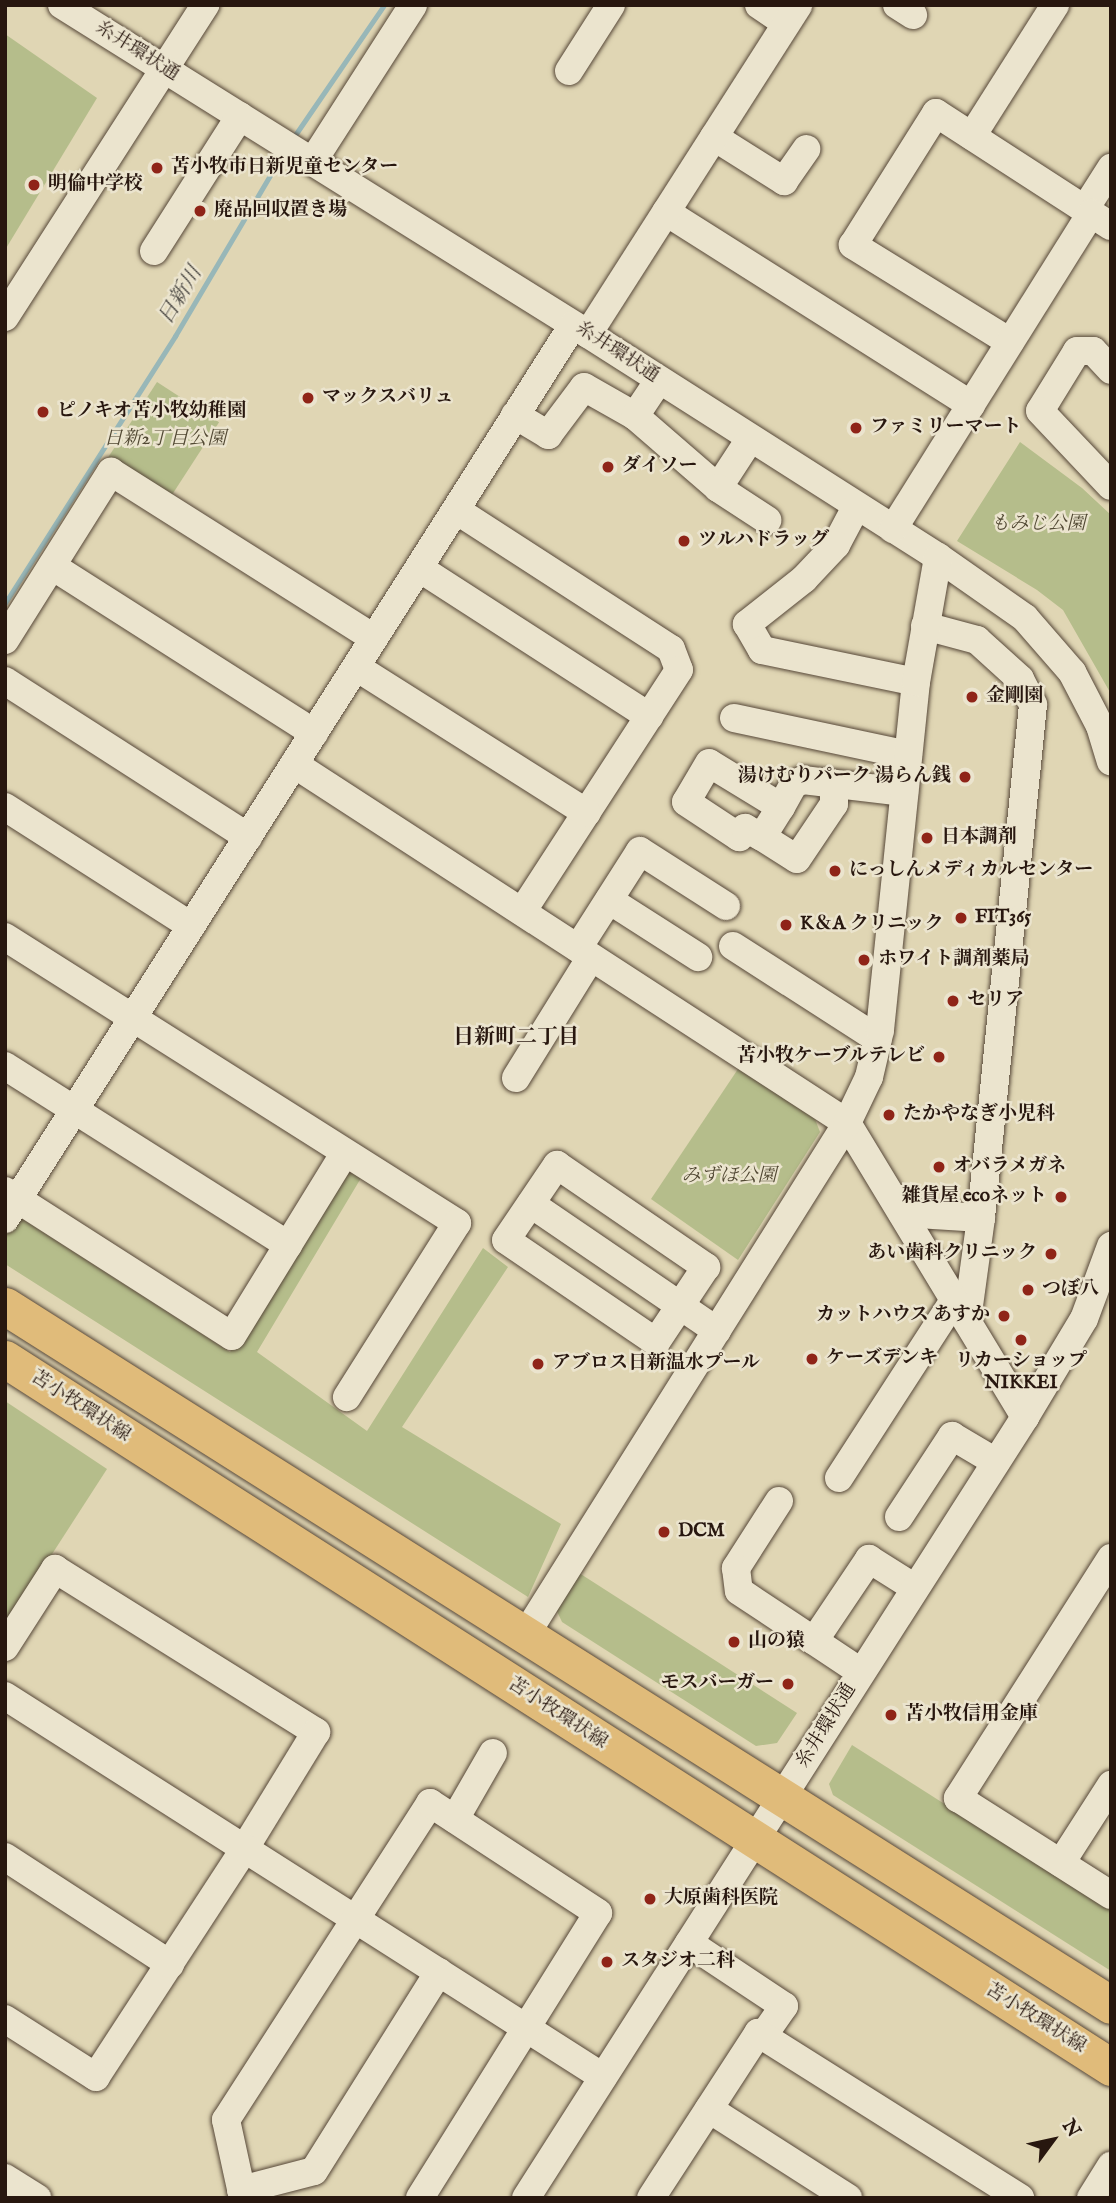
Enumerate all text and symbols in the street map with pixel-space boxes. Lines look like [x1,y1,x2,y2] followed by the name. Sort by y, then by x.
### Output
[91,17,183,87] street label: 糸井環状通
[171,157,399,179] place label: 苫小牧市日新児童センター
[149,160,165,176] marker: 苫小牧市日新児童センター
[48,174,143,196] place label: 明倫中学校
[26,177,42,193] marker: 明倫中学校
[214,200,347,222] place label: 廃品回収置き場
[192,203,208,219] marker: 廃品回収置き場
[154,263,208,329] water label: 日新川
[571,318,663,388] street label: 糸井環状通
[322,387,455,409] place label: マックスバリュ
[300,390,316,406] marker: マックスバリュ
[57,401,247,423] place label: ピノキオ苫小牧幼稚園
[35,404,51,420] marker: ピノキオ苫小牧幼稚園
[870,417,1022,439] place label: ファミリーマート
[848,420,864,436] marker: ファミリーマート
[104,429,226,451] park label: 日新2丁目公園
[622,456,698,478] place label: ダイソー
[600,459,616,475] marker: ダイソー
[991,514,1085,536] park label: もみじ公園
[698,530,831,552] place label: ツルハドラッグ
[676,533,692,549] marker: ツルハドラッグ
[986,686,1043,708] place label: 金剛園
[964,689,980,705] marker: 金剛園
[738,766,951,788] place label: 湯けむりパーク 湯らん銭
[957,769,973,785] marker: 湯けむりパーク 湯らん銭
[941,827,1017,849] place label: 日本調剤
[919,830,935,846] marker: 日本調剤
[849,860,1096,882] place label: にっしんメディカルセンター
[827,863,843,879] marker: にっしんメディカルセンター
[975,907,1031,929] place label: FIT365
[953,910,969,926] marker: FIT365
[800,914,945,936] place label: K＆A クリニック
[778,917,794,933] marker: K＆A クリニック
[878,949,1030,971] place label: ホワイト調剤薬局
[856,952,872,968] marker: ホワイト調剤薬局
[967,990,1024,1012] place label: セリア
[945,993,961,1009] marker: セリア
[453,1025,579,1051] district label: 日新町二丁目
[735,1046,925,1068] place label: 苫小牧ケーブルテレビ
[931,1049,947,1065] marker: 苫小牧ケーブルテレビ
[903,1104,1055,1126] place label: たかやなぎ小児科
[881,1107,897,1123] marker: たかやなぎ小児科
[953,1156,1067,1178] place label: オバラメガネ
[931,1159,947,1175] marker: オバラメガネ
[682,1166,776,1188] park label: みずほ公園
[902,1186,1047,1208] place label: 雑貨屋 ecoネット
[1053,1189,1069,1205] marker: 雑貨屋 ecoネット
[866,1243,1037,1265] place label: あい歯科クリニック
[1043,1246,1059,1262] marker: あい歯科クリニック
[1042,1279,1099,1301] place label: つぼ八
[1020,1282,1036,1298] marker: つぼ八
[815,1305,990,1327] place label: カットハウス あすか
[996,1308,1012,1324] marker: カットハウス あすか
[1013,1332,1029,1348] marker: リカーショップ NIKKEI
[826,1348,940,1370] place label: ケーズデンキ
[804,1351,820,1367] marker: ケーズデンキ
[955,1351,1087,1395] place label: リカーショップ NIKKEI
[552,1353,760,1375] place label: アブロス日新温水プール
[530,1356,546,1372] marker: アブロス日新温水プール
[26,1366,134,1448] street label: 苫小牧環状線
[678,1521,725,1543] place label: DCM
[656,1524,672,1540] marker: DCM
[748,1631,805,1653] place label: 山の猿
[726,1634,742,1650] marker: 山の猿
[503,1673,611,1755] street label: 苫小牧環状線
[660,1673,774,1695] place label: モスバーガー
[780,1676,796,1692] marker: モスバーガー
[792,1680,862,1772] street label: 糸井環状通
[905,1704,1038,1726] place label: 苫小牧信用金庫
[883,1707,899,1723] marker: 苫小牧信用金庫
[664,1888,778,1910] place label: 大原歯科医院
[642,1891,658,1907] marker: 大原歯科医院
[621,1951,735,1973] place label: スタジオ二科
[599,1954,615,1970] marker: スタジオ二科
[981,1979,1089,2059] street label: 苫小牧環状線
[1018,2105,1088,2175] north arrow
[1056,2115,1085,2142] text: N

